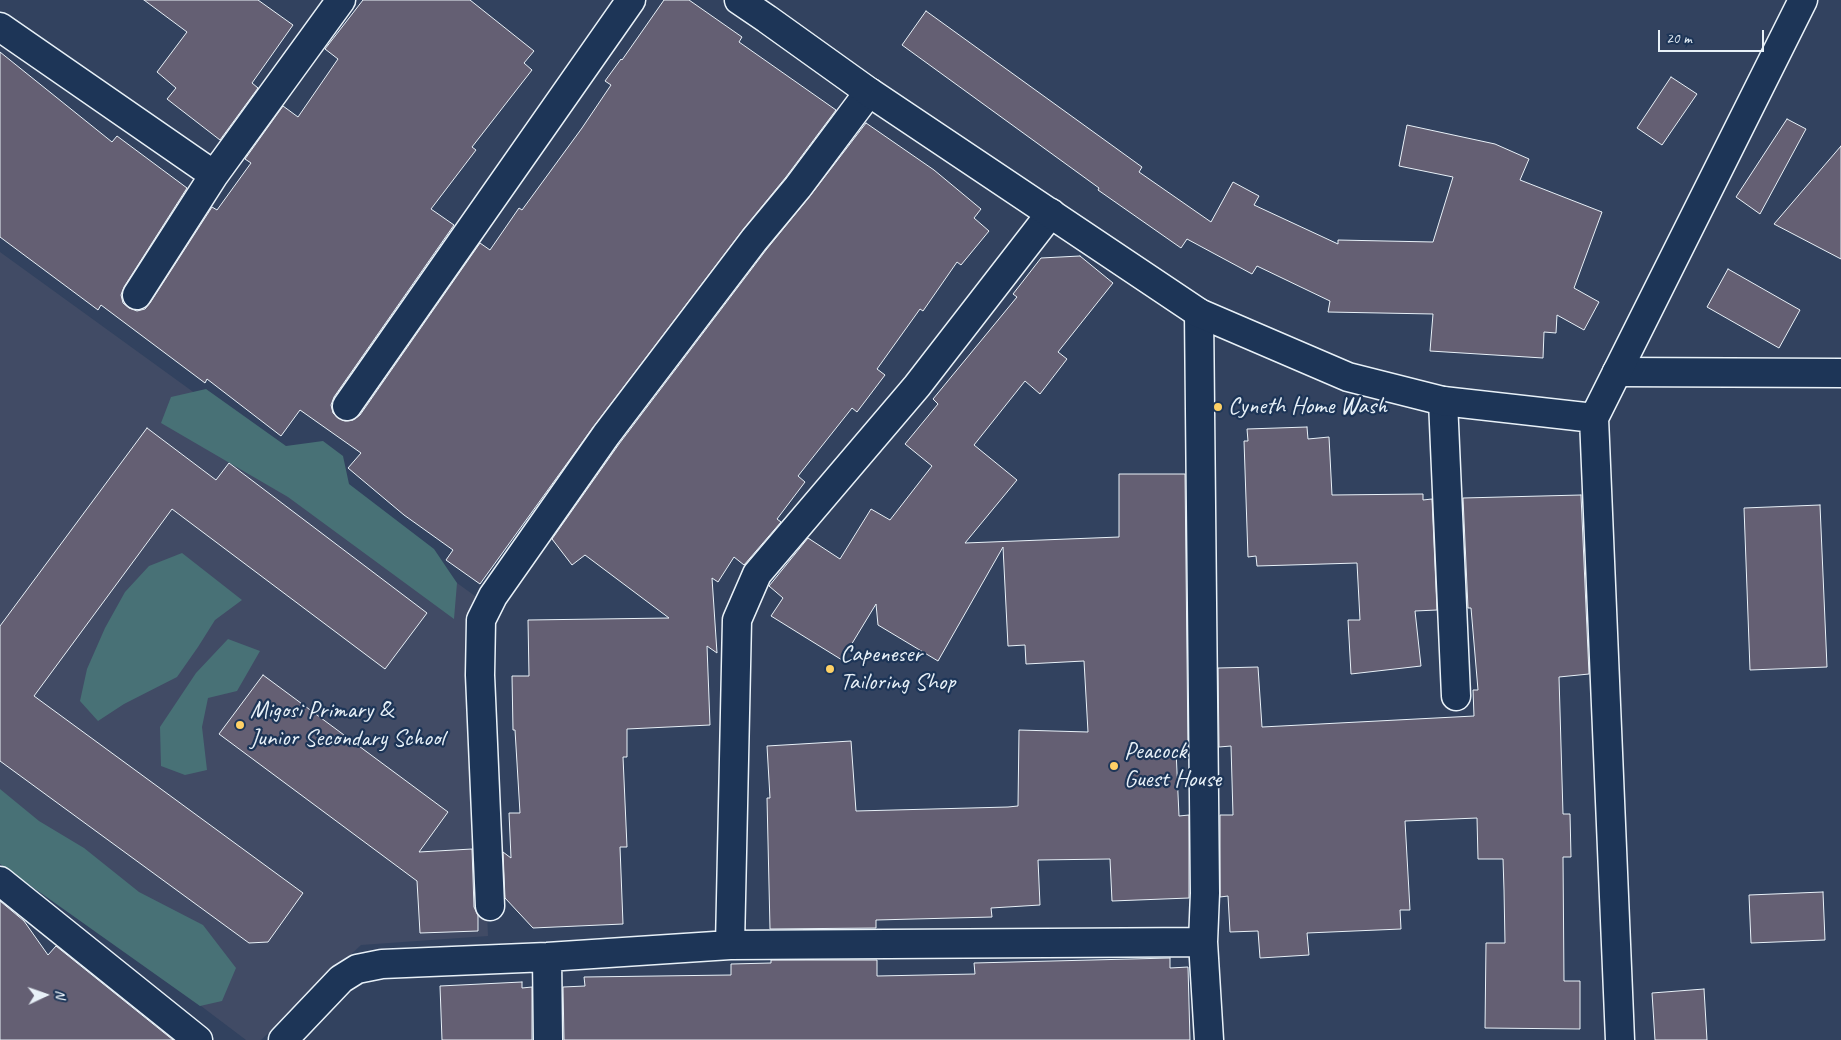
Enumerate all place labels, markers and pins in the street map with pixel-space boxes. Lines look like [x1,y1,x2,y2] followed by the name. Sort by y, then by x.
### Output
[1228,393,1387,421] place label: Cyneth Home Wash
[1212,401,1224,413] marker: Cyneth Home Wash
[840,641,955,697] place label: Capeneser Tailoring Shop
[824,663,836,675] marker: Capeneser Tailoring Shop
[250,697,444,753] place label: Migosi Primary & Junior Secondary School
[234,719,246,731] marker: Migosi Primary & Junior Secondary School
[1124,738,1221,794] place label: Peacock Guest House
[1108,760,1120,772] marker: Peacock Guest House

